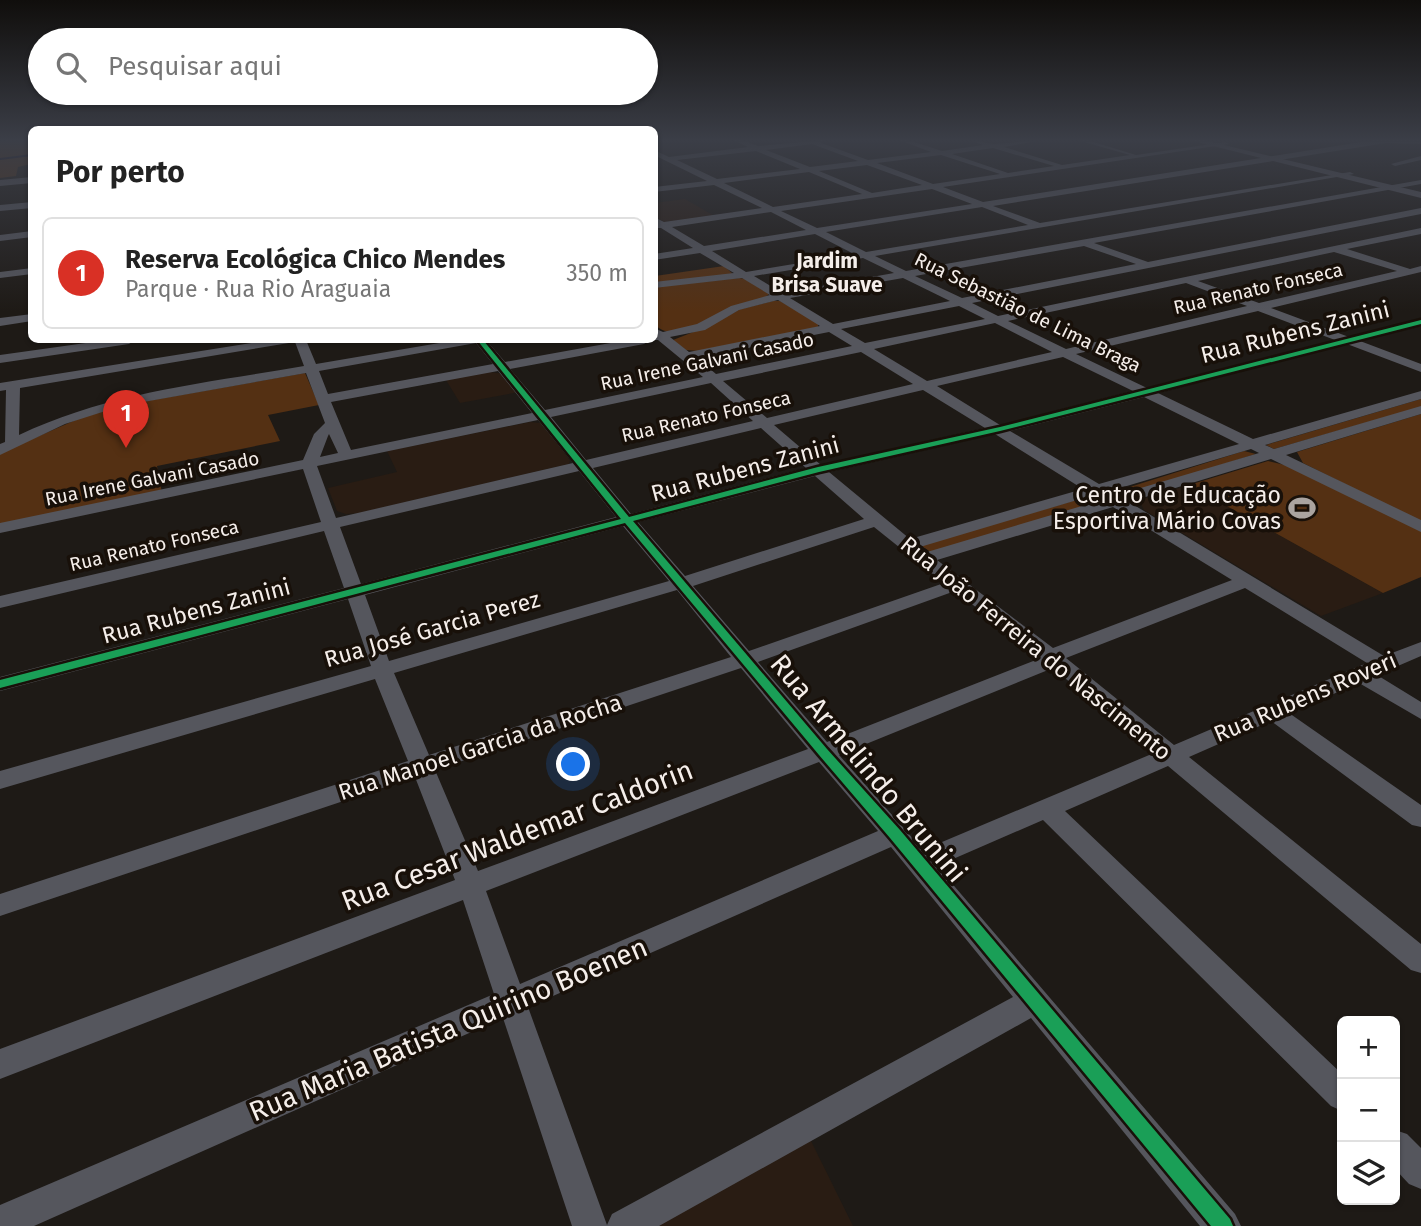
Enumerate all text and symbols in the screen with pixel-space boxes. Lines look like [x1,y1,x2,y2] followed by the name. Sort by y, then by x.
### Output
[28,28,658,105] search box
[52,48,90,86] icon: search
[108,51,282,82] text: Pesquisar aqui
[56,154,185,190] text: Por perto
[125,244,505,275] text: Reserva Ecológica Chico Mendes
[771,248,883,298] district label: Jardim Brisa Suave
[911,248,1145,377] street label: Rua Sebastião de Lima Braga
[1171,258,1345,319] street label: Rua Renato Fonseca
[76,259,86,287] text: 1
[566,259,628,287] text: 350 m
[125,275,391,303] text: Parque · Rua Rio Araguaia
[1198,295,1392,369] street label: Rua Rubens Zanini
[598,328,816,395] street label: Rua Irene Galvani Casado
[619,386,793,447] street label: Rua Renato Fonseca
[103,390,149,448] pin: 1
[648,430,842,508] street label: Rua Rubens Zanini
[43,446,261,511] street label: Rua Irene Galvani Casado
[1053,481,1281,535] place label: Centro de Educação Esportiva Mário Covas
[1287,493,1317,523] sports icon: Centro de Educação Esportiva Mário Covas
[67,515,241,576] street label: Rua Renato Fonseca
[895,530,1177,766] street label: Rua João Ferreira do Nascimento
[99,572,293,650] street label: Rua Rubens Zanini
[321,585,543,673] street label: Rua José Garcia Perez
[1209,646,1401,748] street label: Rua Rubens Roveri
[763,647,974,889] street label: Rua Armelindo Brunini
[335,688,625,806] street label: Rua Manoel Garcia da Rocha
[556,747,590,781] your location
[337,753,698,918] street label: Rua Cesar Waldemar Caldorin
[244,930,652,1129] street label: Rua Maria Batista Quirino Boenen
[1337,1016,1400,1205] map controls
[1337,1016,1400,1079] button: +
[1337,1079,1400,1142] button: −
[1337,1142,1400,1205] button: layers

